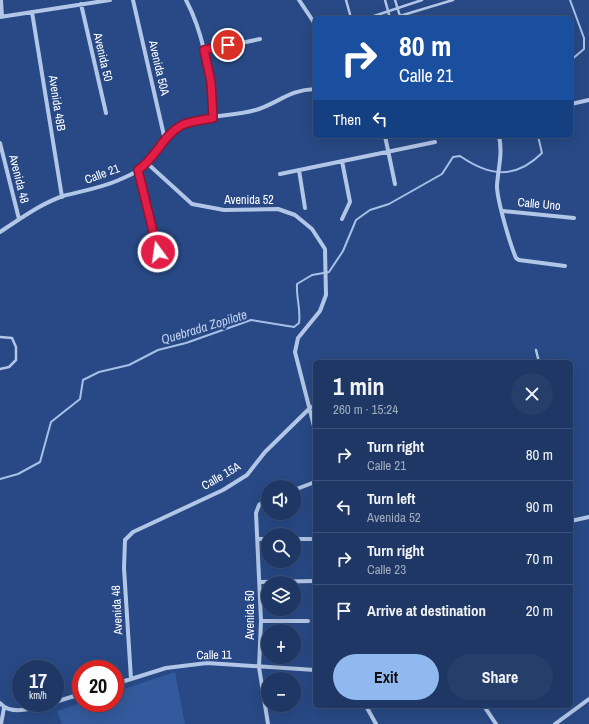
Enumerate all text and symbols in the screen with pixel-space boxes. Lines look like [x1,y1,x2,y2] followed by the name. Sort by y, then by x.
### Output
[399,27,451,65] text: 80 m
[211,28,245,62] pin
[89,30,116,83] street label: Avenida 50
[333,32,385,84] icon: right
[217,34,239,56] icon: arrive
[145,38,173,98] street label: Avenida 50A
[399,63,453,88] text: Calle 21
[45,73,69,132] street label: Avenida 48B
[369,108,391,130] icon: left
[333,109,361,130] text: Then
[5,152,33,205] street label: Avenida 48
[82,160,122,188] street label: Calle 21
[223,192,274,208] street label: Avenida 52
[517,194,561,214] street label: Calle Uno
[137,231,179,273] position arrow
[159,306,249,348] water label: Quebrada Zopilote
[333,370,384,402] text: 1 min
[511,373,553,415] button: close
[333,401,398,418] text: 260 m · 15:24
[367,436,424,457] text: Turn right
[333,444,355,466] icon: right
[526,444,553,465] text: 80 m
[367,457,406,474] text: Calle 21
[199,458,244,494] street label: Calle 15A
[261,480,301,712] map controls
[261,480,301,520] button: sound
[367,488,415,509] text: Turn left
[333,496,355,518] icon: left
[526,496,553,517] text: 90 m
[367,509,421,526] text: Avenida 52
[261,528,301,568] button: search
[367,540,424,561] text: Turn right
[333,548,355,570] icon: right
[526,548,553,569] text: 70 m
[367,561,406,578] text: Calle 23
[261,576,301,616] button: layers
[108,585,126,636] street label: Avenida 48
[242,590,258,641] street label: Avenida 50
[333,600,355,622] icon: arrive
[367,600,486,621] text: Arrive at destination
[526,600,553,621] text: 20 m
[261,624,301,664] button: +
[196,647,232,663] street label: Calle 11
[333,654,439,700] button: Exit
[447,654,553,700] button: Share
[72,660,124,712] speed limit sign: 20
[29,667,47,694] text: 17
[261,672,301,712] button: −
[29,689,47,702] text: km/h

